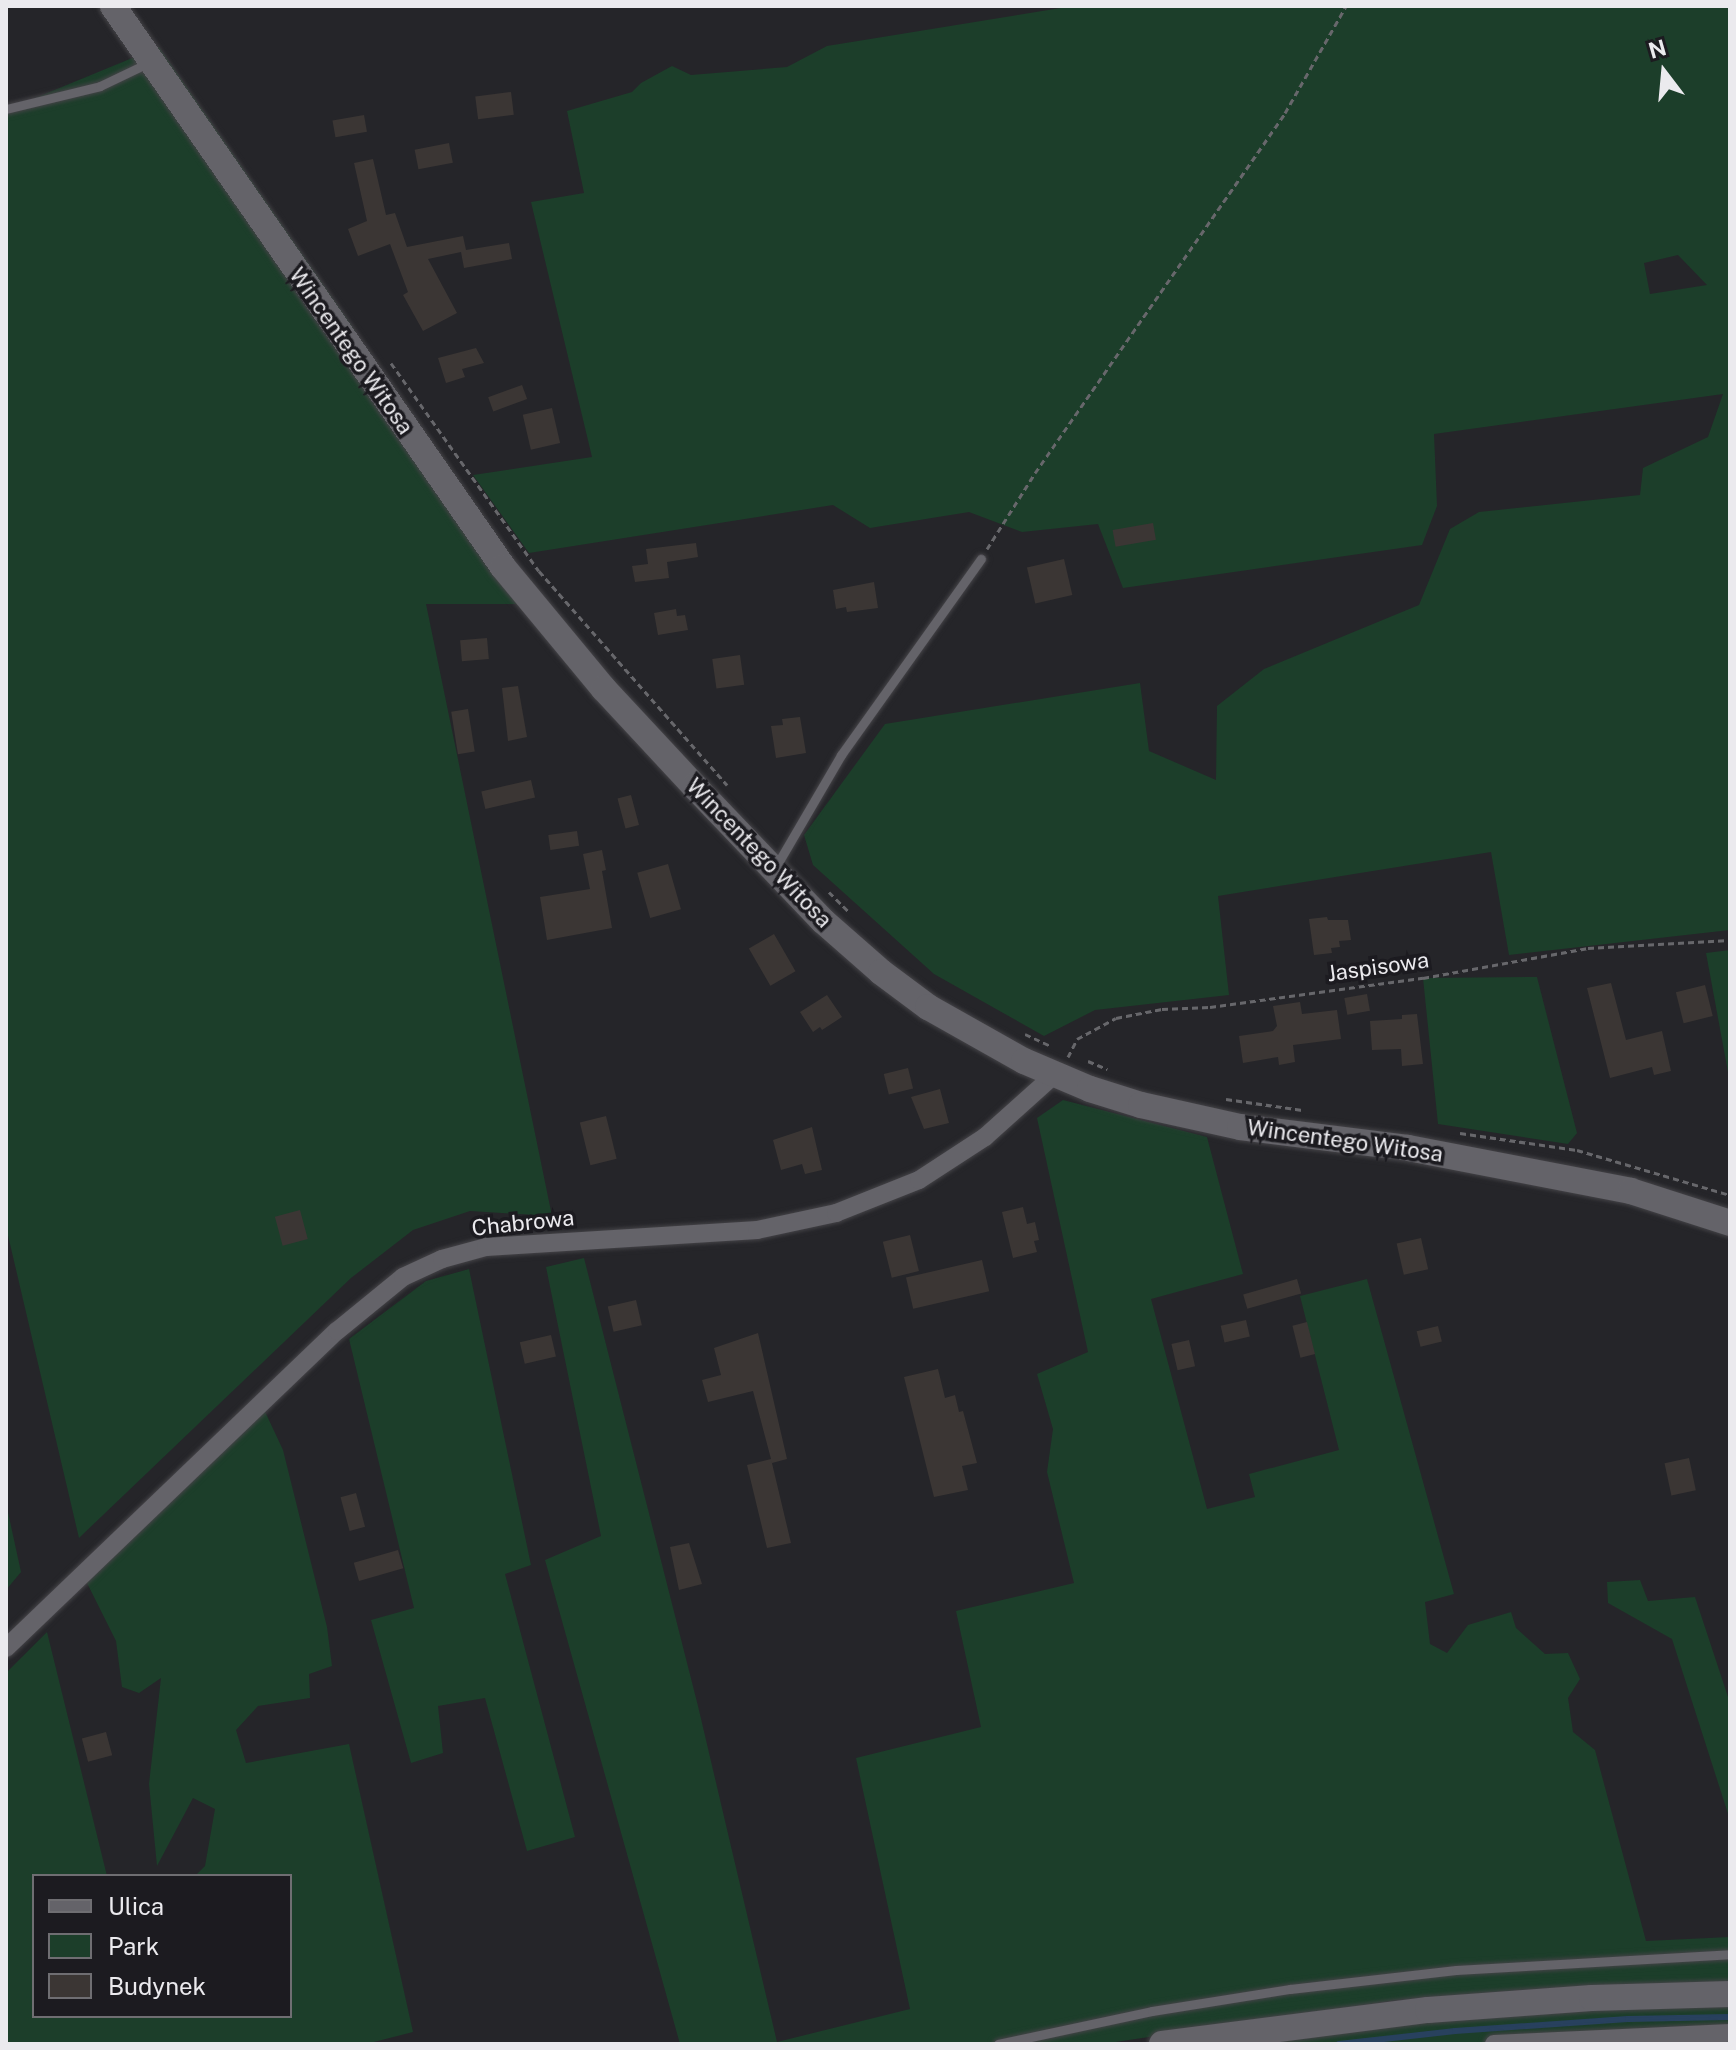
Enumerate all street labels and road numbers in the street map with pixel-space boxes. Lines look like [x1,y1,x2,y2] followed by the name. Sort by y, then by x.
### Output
[283,262,419,440] street label: Wincentego Witosa
[681,773,837,933] street label: Wincentego Witosa
[1325,947,1431,987] street label: Jaspisowa
[1245,1114,1445,1168] street label: Wincentego Witosa
[470,1204,576,1242] street label: Chabrowa

